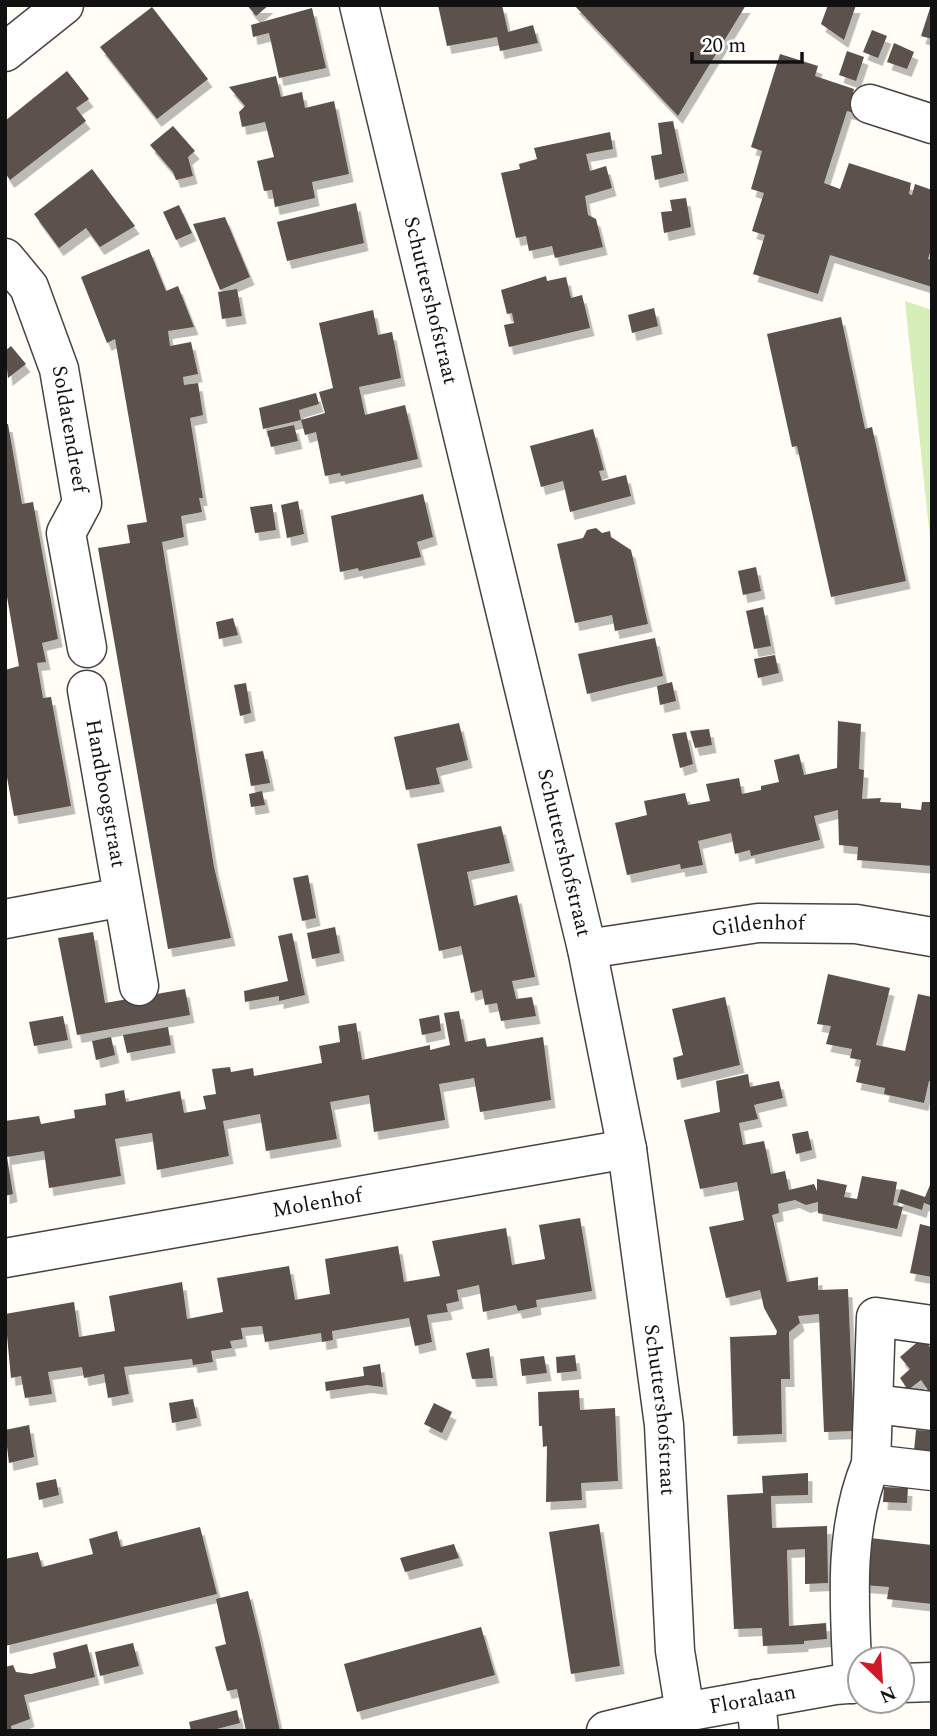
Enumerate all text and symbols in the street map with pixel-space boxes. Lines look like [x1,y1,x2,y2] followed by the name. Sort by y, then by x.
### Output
[692,21,802,65] scale bar
[702,30,746,62] text: 20 m
[395,213,466,388] street label: Schuttershofstraat
[43,363,96,497] street label: Soldatendreef
[76,717,134,870] street label: Handboogstraat
[528,765,599,940] street label: Schuttershofstraat
[709,907,807,946] street label: Gildenhof
[270,1179,367,1227] street label: Molenhof
[635,1322,683,1496] street label: Schuttershofstraat
[846,1645,916,1715] north arrow
[707,1676,799,1723] street label: Floralaan
[874,1678,901,1710] text: N

